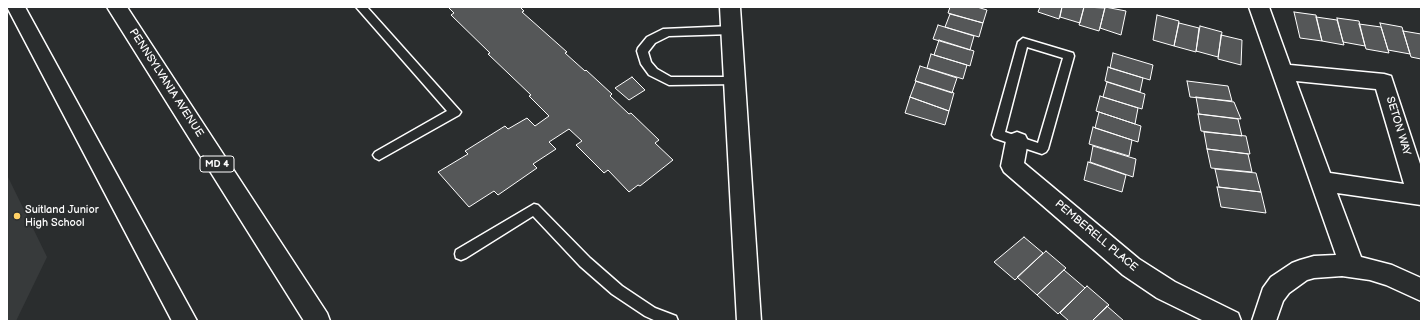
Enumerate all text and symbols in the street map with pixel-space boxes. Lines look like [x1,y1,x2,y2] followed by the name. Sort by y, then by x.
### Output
[126,26,206,140] street label: PENNSYLVANIA AVENUE
[1383,95,1413,157] street label: SETON WAY
[200,156,234,172] road number: MD 4
[1052,198,1140,274] street label: PEMBERELL PLACE
[25,203,99,229] place label: Suitland Junior High School
[12,211,22,221] marker: Suitland Junior High School

